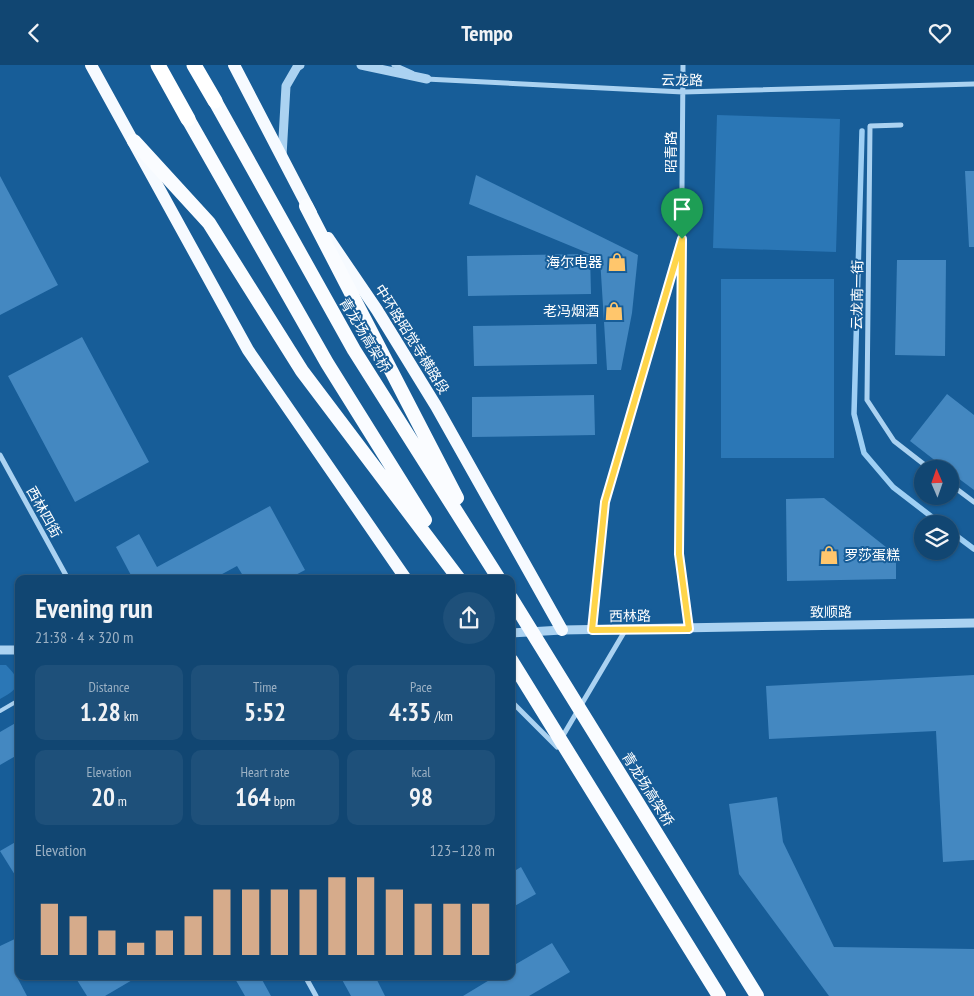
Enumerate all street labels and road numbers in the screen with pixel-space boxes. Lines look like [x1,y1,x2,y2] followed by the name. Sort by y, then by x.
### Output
[661,71,703,89] street label: 云龙路
[662,131,680,173] street label: 昭青路
[847,260,867,330] street label: 云龙南一街
[371,281,453,397] street label: 中环路昭觉寺横路段
[336,294,394,376] street label: 青龙场高架桥
[23,483,65,541] street label: 西林四街
[810,603,852,621] street label: 致顺路
[609,607,651,625] street label: 西林路
[618,749,678,829] street label: 青龙场高架桥

